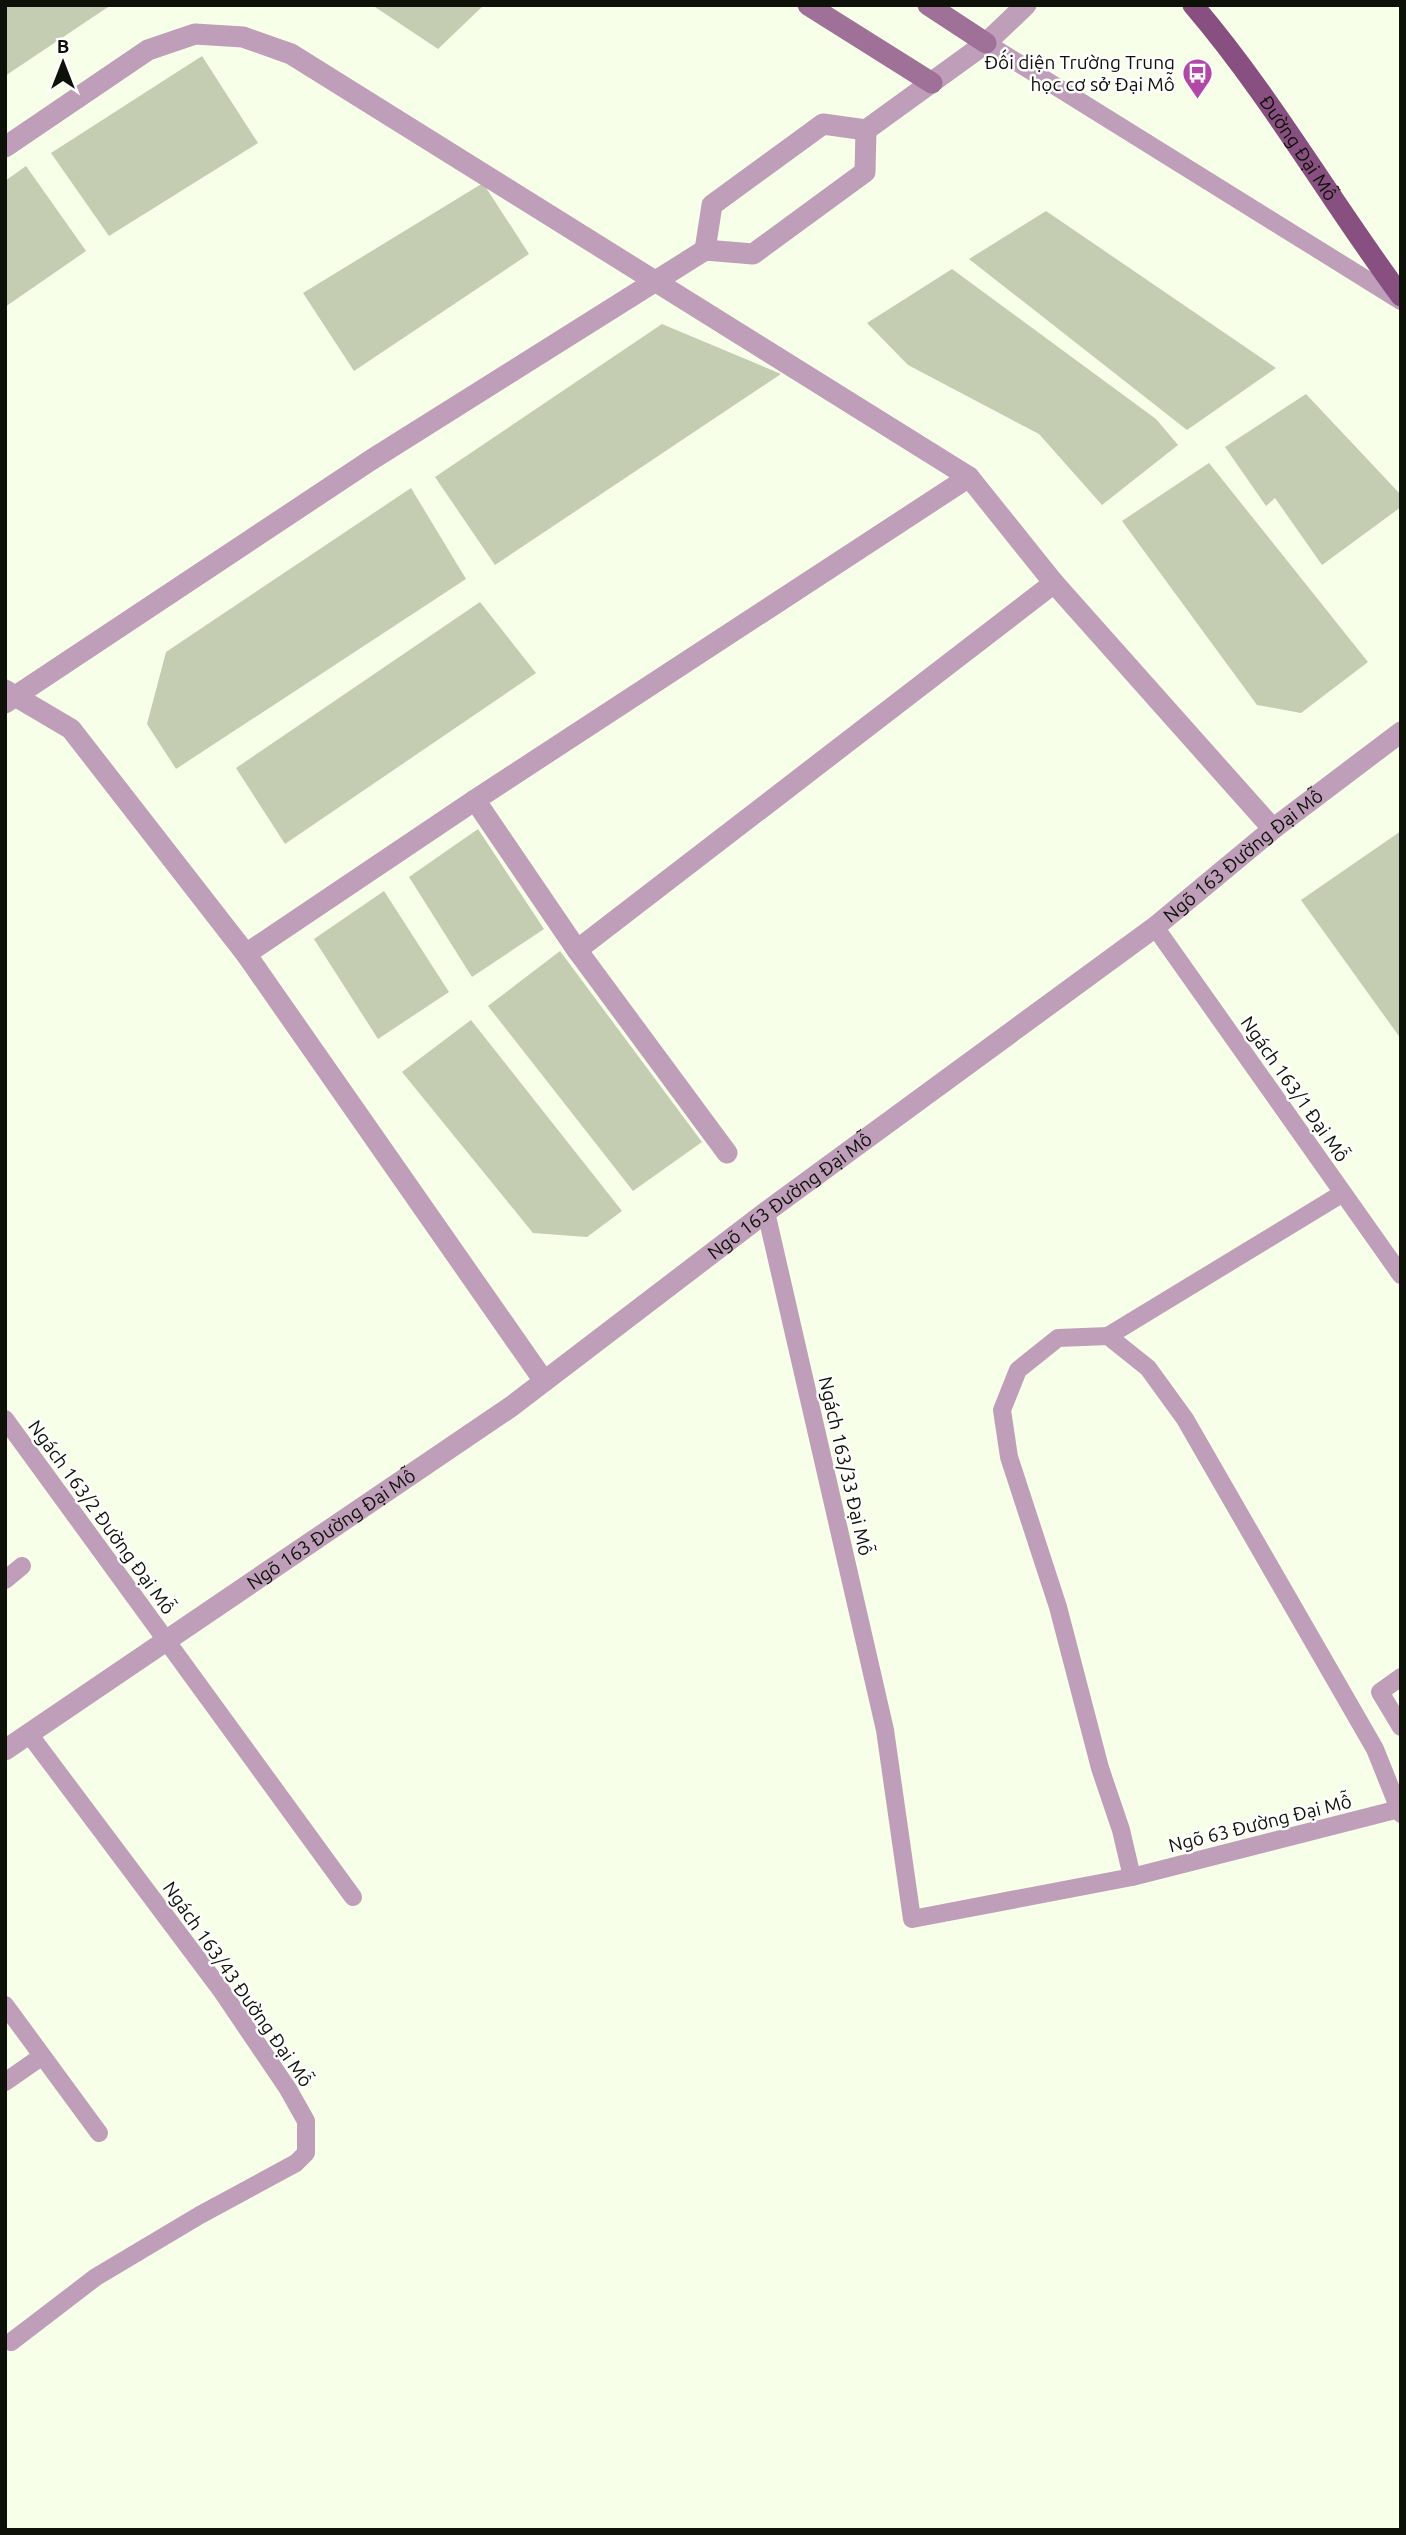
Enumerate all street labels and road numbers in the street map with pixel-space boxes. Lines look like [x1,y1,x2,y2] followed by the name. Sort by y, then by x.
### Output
[1255,91,1344,205] street label: Đường Đại Mỗ
[1159,783,1327,926] street label: Ngõ 163 Đường Đại Mỗ
[1237,1011,1355,1166] street label: Ngách 163/1 Đại Mỗ
[703,1126,876,1264] street label: Ngõ 163 Đường Đại Mỗ
[815,1374,879,1558] street label: Ngách 163/33 Đại Mỗ
[24,1415,181,1618] street label: Ngách 163/2 Đường Đại Mỗ
[243,1462,419,1594] street label: Ngõ 163 Đường Đại Mỗ
[1166,1788,1354,1856] street label: Ngõ 63 Đường Đại Mỗ
[159,1876,319,2091] street label: Ngách 163/43 Đường Đại Mỗ

